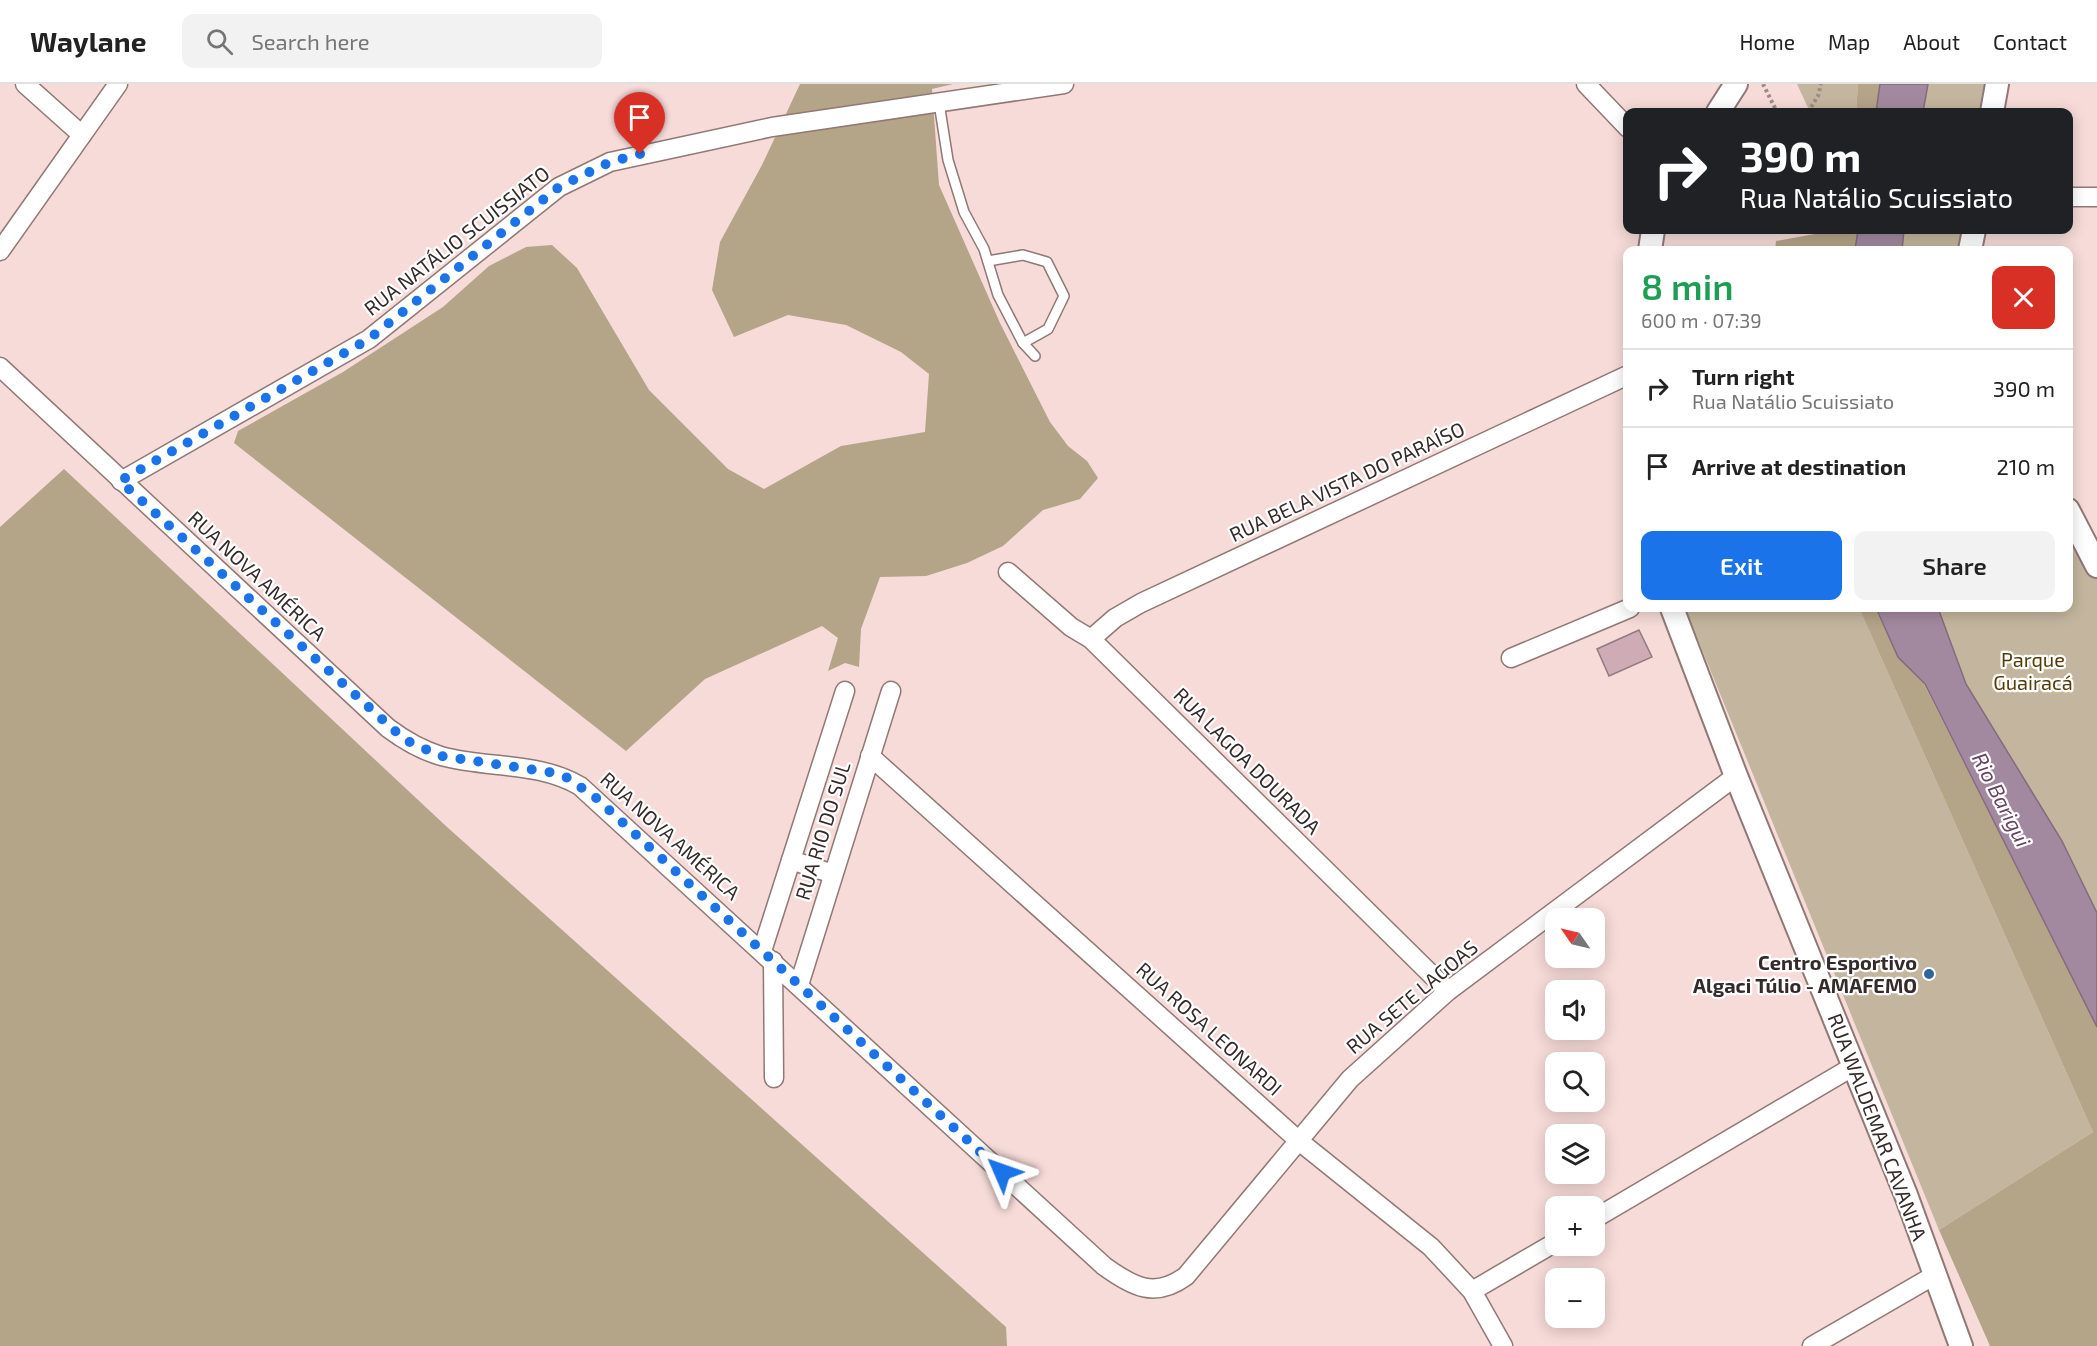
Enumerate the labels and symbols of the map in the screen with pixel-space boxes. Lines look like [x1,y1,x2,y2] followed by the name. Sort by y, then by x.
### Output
[614,92,665,154] pin
[359,160,554,320] street label: RUA NATÁLIO SCUISSIATO
[1225,416,1468,546] street label: RUA BELA VISTA DO PARAÍSO
[184,505,332,646] street label: RUA NOVA AMÉRICA
[1993,647,2073,694] park label: Parque Guairacá
[1169,682,1326,839] street label: RUA LAGOA DOURADA
[1968,748,2037,851] water label: Rio Barigui
[790,759,854,903] street label: RUA RIO DO SUL
[596,766,746,905] street label: RUA NOVA AMÉRICA
[1545,908,1605,968] north arrow
[1341,934,1482,1058] street label: RUA SETE LAGOAS
[1693,950,1917,997] place label: Centro Esportivo Algaci Túlio - AMAFEMO
[1132,957,1287,1100] street label: RUA ROSA LEONARDI
[1922,967,1936,981] marker: Centro Esportivo Algaci Túlio - AMAFEMO
[1823,1010,1933,1244] street label: RUA WALDEMAR CAVANHA
[970,1140,1034,1204] position arrow

